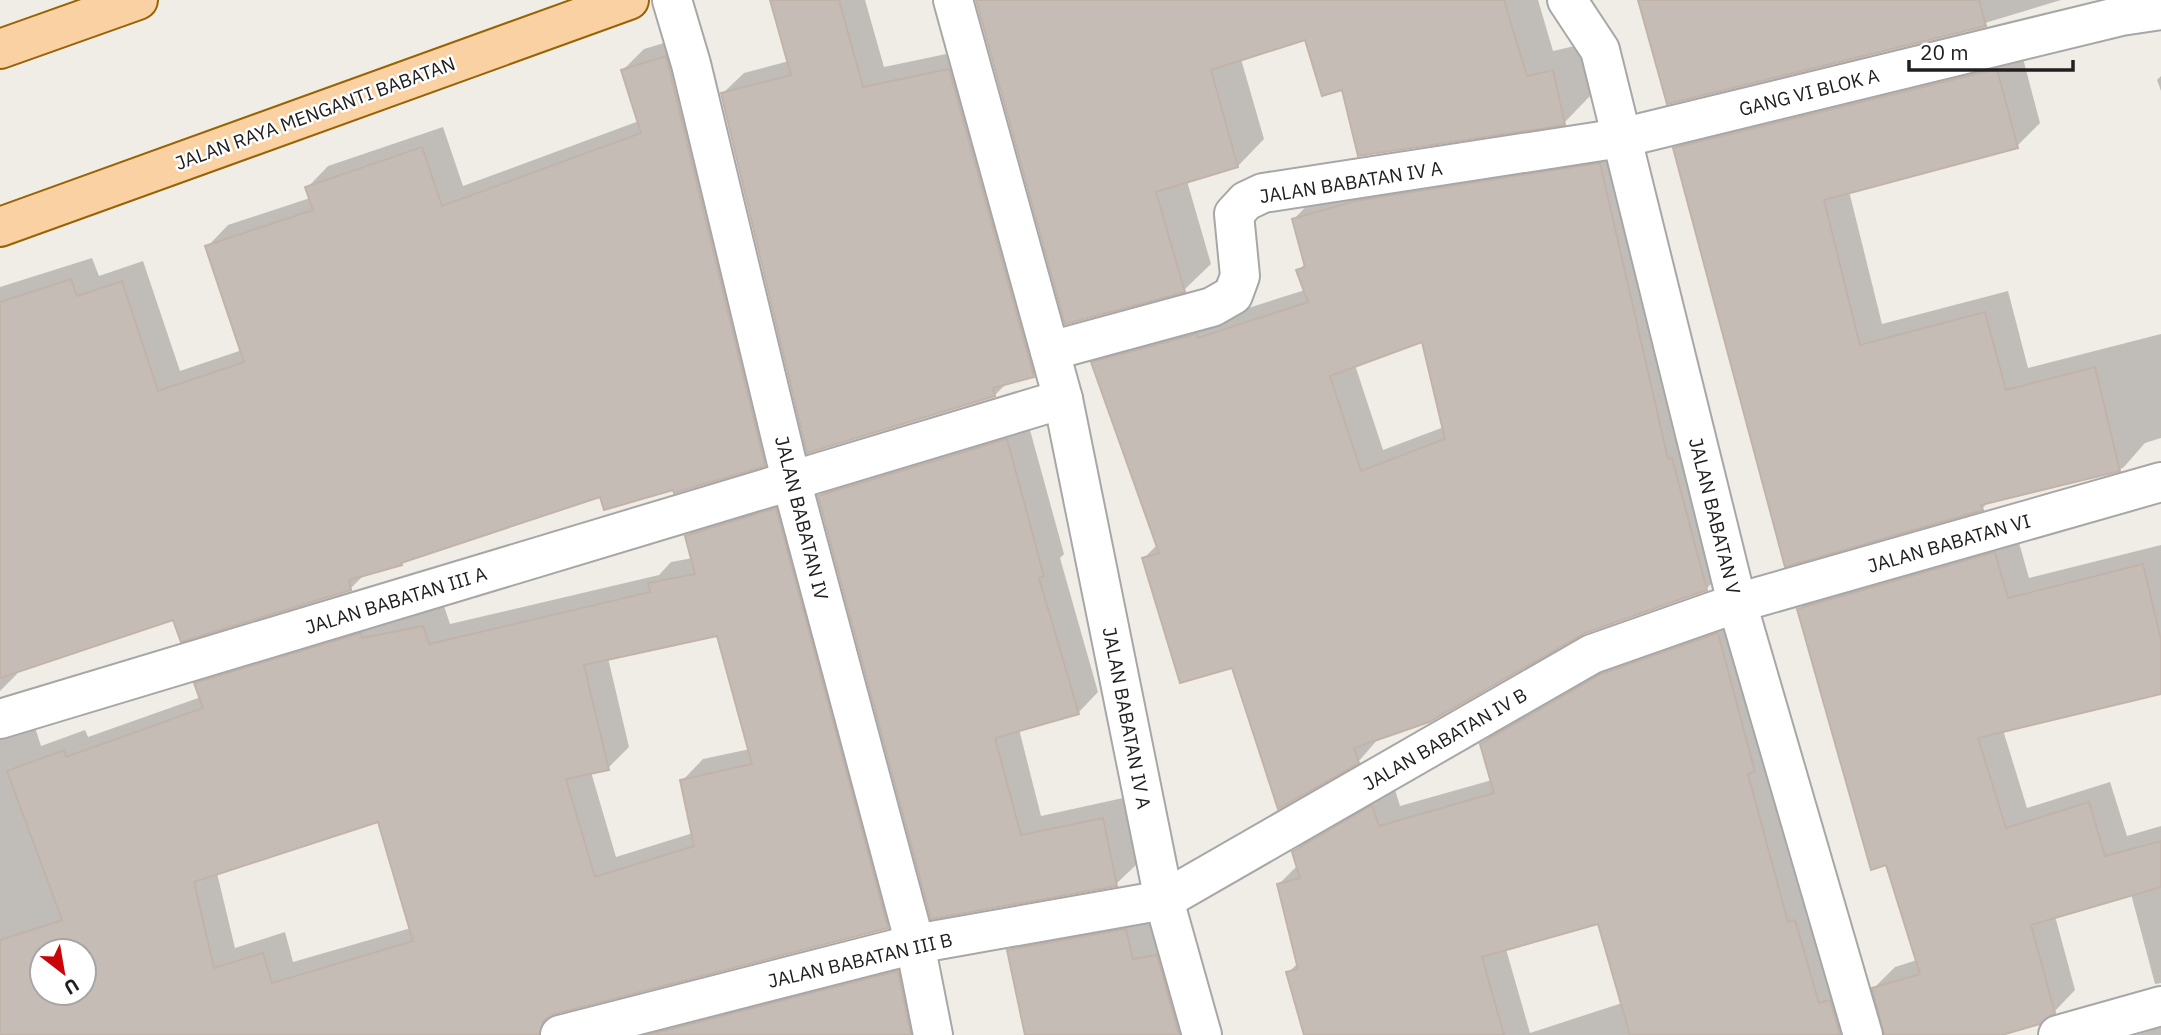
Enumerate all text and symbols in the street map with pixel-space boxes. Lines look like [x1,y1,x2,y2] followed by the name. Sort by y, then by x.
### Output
[1909,28,2074,72] scale bar
[1920,38,1969,66] text: 20 m
[172,51,458,175] street label: JALAN RAYA MENGANTI BABATAN
[1736,63,1882,121] street label: GANG VI BLOK A
[1258,156,1444,208] street label: JALAN BABATAN IV A
[770,433,834,603] street label: JALAN BABATAN IV
[1684,435,1746,597] street label: JALAN BABATAN V
[1865,508,2033,578] street label: JALAN BABATAN VI
[302,561,490,639] street label: JALAN BABATAN III A
[1098,625,1156,811] street label: JALAN BABATAN IV A
[1359,682,1531,796] street label: JALAN BABATAN IV B
[765,927,955,993] street label: JALAN BABATAN III B
[28,937,98,1007] north arrow
[60,973,84,1000] text: U

